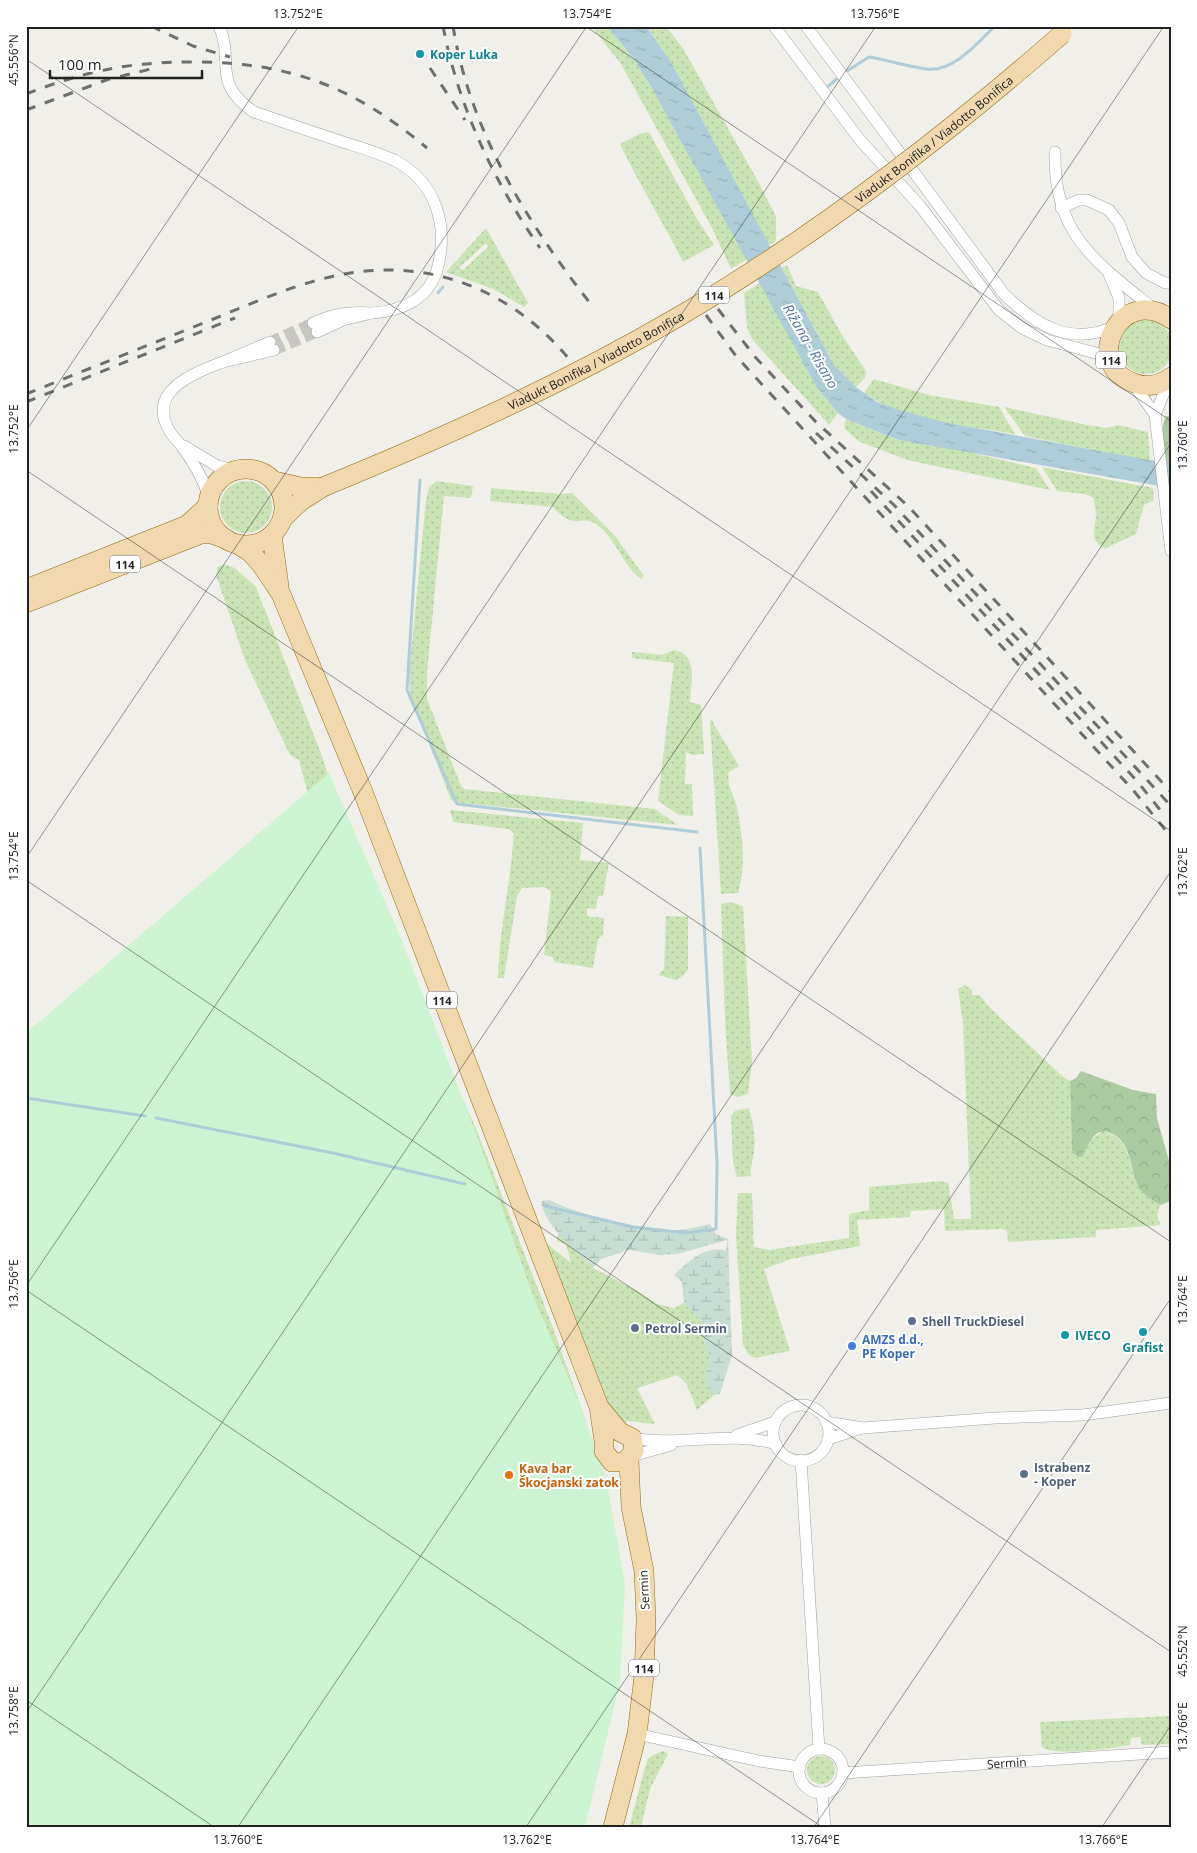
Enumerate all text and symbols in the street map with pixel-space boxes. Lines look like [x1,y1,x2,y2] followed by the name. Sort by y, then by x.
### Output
[273,5,323,22] text: 13.752°E
[562,5,612,22] text: 13.754°E
[850,5,900,22] text: 13.756°E
[5,34,22,86] text: 45.556°N
[430,46,498,63] place label: Koper Luka
[50,48,202,80] scale bar
[414,48,426,60] marker: Koper Luka
[58,54,102,74] text: 100 m
[851,71,1016,206] street label: Viadukt Bonifika / Viadotto Bonifica
[699,286,729,304] road number: 114
[779,300,843,392] water label: Rižana - Risano
[505,307,687,413] street label: Viadukt Bonifika / Viadotto Bonifica
[1096,352,1126,368] road number: 114
[5,404,22,454] text: 13.752°E
[1174,420,1191,470] text: 13.760°E
[110,556,140,572] road number: 114
[5,831,22,881] text: 13.754°E
[1174,847,1191,897] text: 13.762°E
[427,992,457,1008] road number: 114
[5,1259,22,1309] text: 13.756°E
[1174,1275,1191,1325] text: 13.764°E
[922,1313,1024,1330] place label: Shell TruckDiesel
[906,1315,918,1327] marker: Shell TruckDiesel
[645,1320,727,1337] place label: Petrol Sermin
[629,1322,641,1334] marker: Petrol Sermin
[1137,1326,1149,1338] marker: Grafist
[1075,1327,1111,1344] place label: IVECO
[1059,1329,1071,1341] marker: IVECO
[862,1331,924,1362] place label: AMZS d.d., PE Koper
[1123,1339,1163,1356] place label: Grafist
[846,1340,858,1352] marker: AMZS d.d., PE Koper
[1034,1459,1090,1490] place label: Istrabenz - Koper
[519,1460,619,1491] place label: Kava bar Škocjanski zatok
[1018,1468,1030,1480] marker: Istrabenz - Koper
[503,1469,515,1481] marker: Kava bar Škocjanski zatok
[634,1570,654,1610] street label: Sermin
[1174,1625,1191,1677] text: 45.552°N
[629,1660,659,1676] road number: 114
[5,1686,22,1736] text: 13.758°E
[1174,1702,1191,1752] text: 13.766°E
[986,1753,1027,1772] street label: Sermin
[213,1831,263,1848] text: 13.760°E
[502,1831,552,1848] text: 13.762°E
[790,1831,840,1848] text: 13.764°E
[1078,1831,1128,1848] text: 13.766°E

